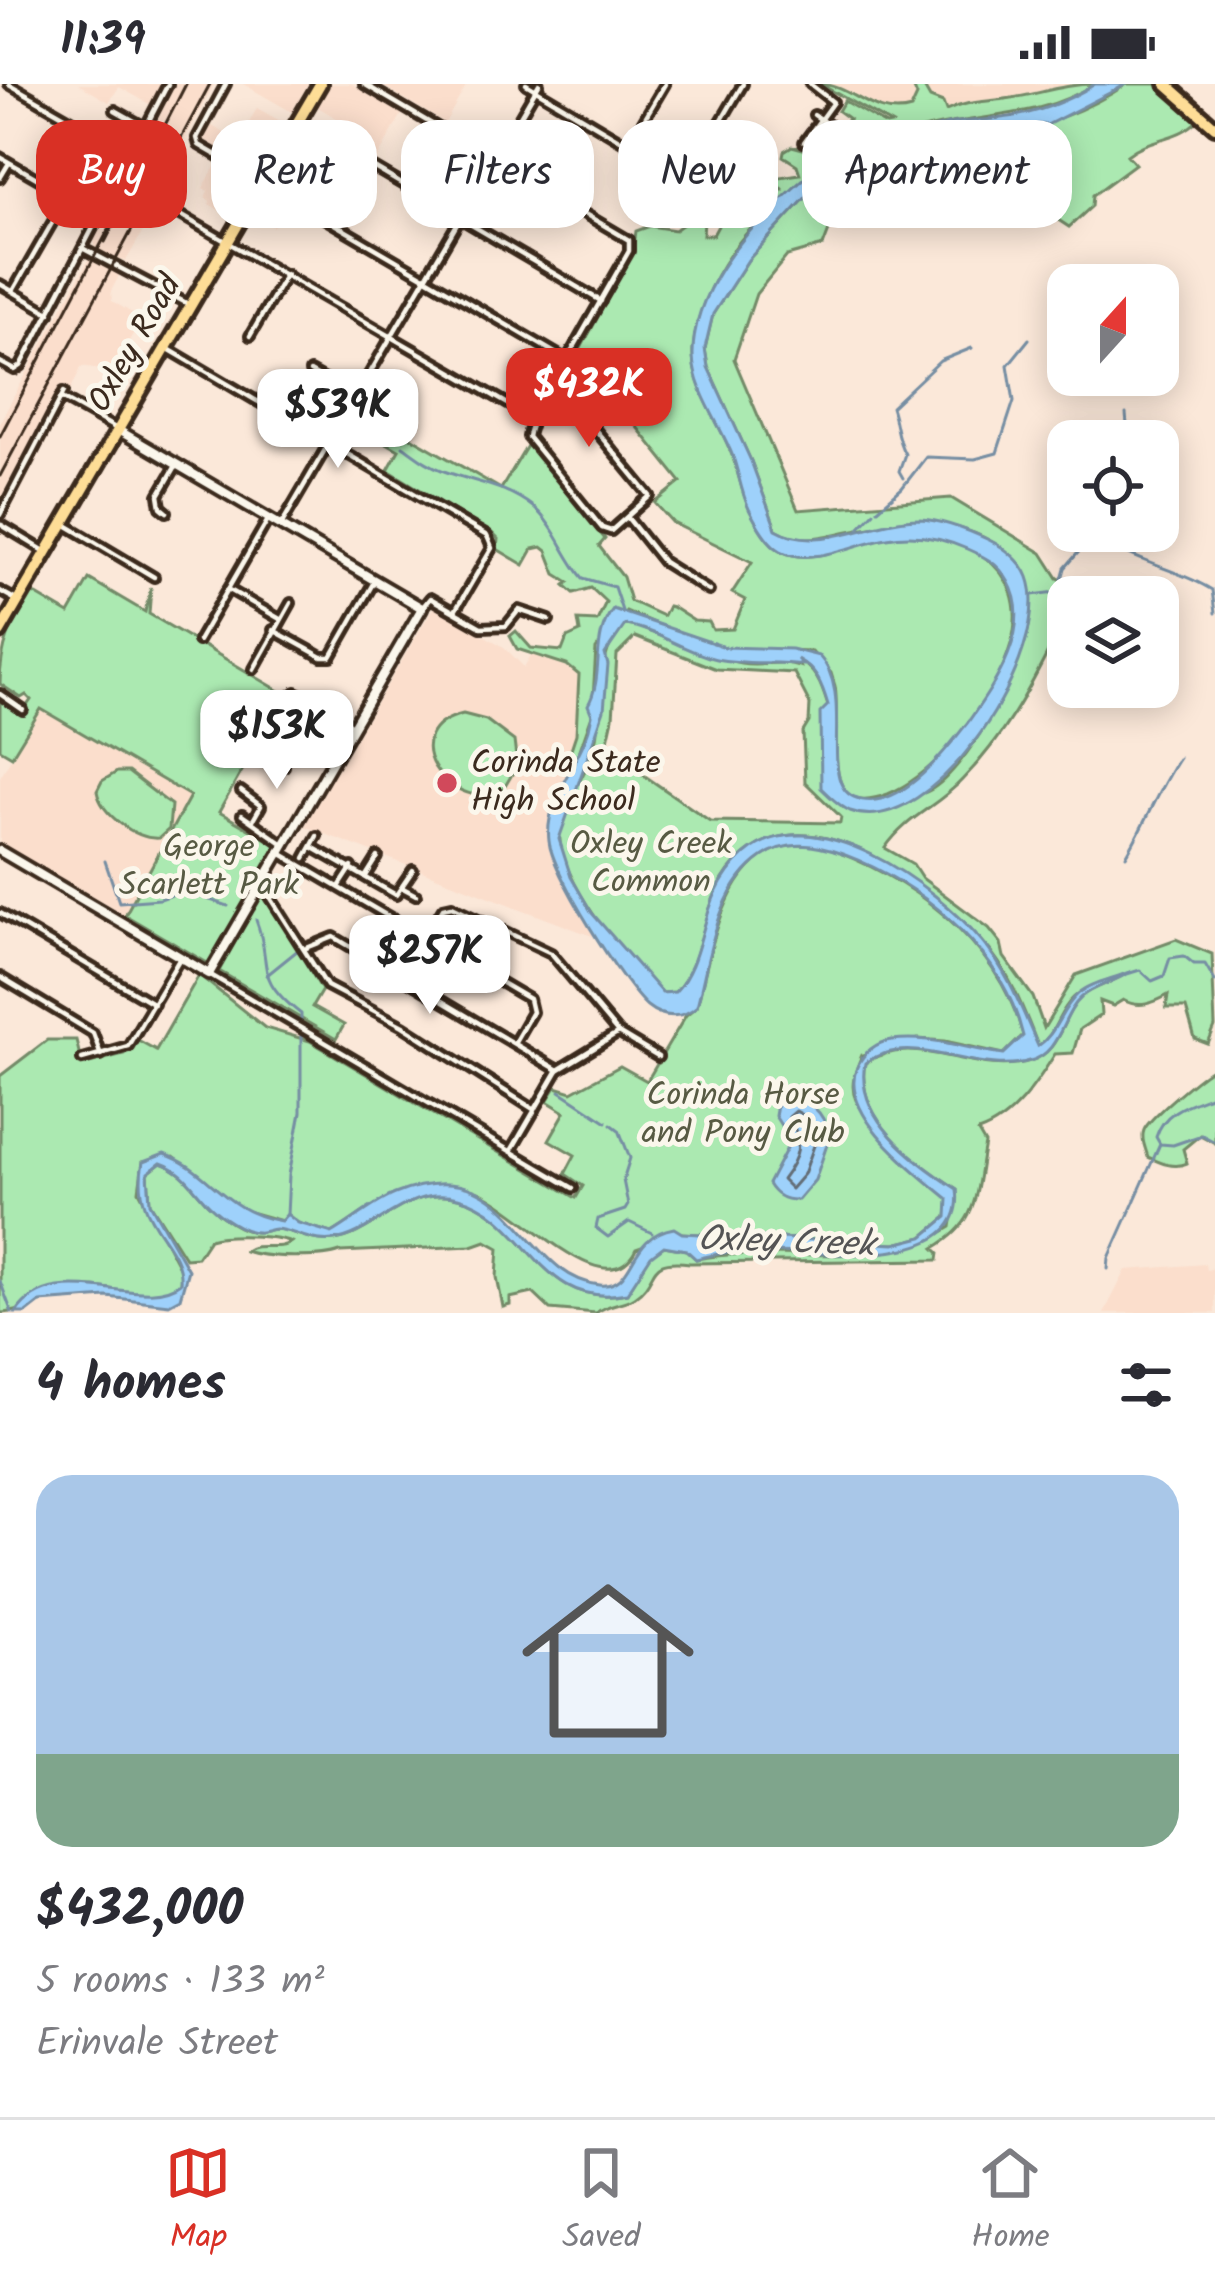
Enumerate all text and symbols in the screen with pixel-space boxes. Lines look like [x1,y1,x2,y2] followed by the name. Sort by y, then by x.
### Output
[60,6,146,78] text: 11:39
[36,120,187,228] chip: Buy
[211,120,377,228] chip: Rent
[401,120,594,228] chip: Filters
[618,120,778,228] chip: New
[802,120,1072,228] chip: Apartment
[75,264,198,423] street label: Oxley Road
[1047,264,1179,396] north arrow
[1047,264,1179,708] map controls
[505,348,673,450] pin: $432K
[533,356,645,418] text: $432K
[254,369,422,471] pin: $539K
[284,377,392,439] text: $539K
[1047,420,1179,552] button: locate
[1047,576,1179,708] button: layers
[193,690,361,792] pin: $153K
[227,698,327,760] text: $153K
[471,738,661,829] place label: Corinda State High School
[434,770,460,796] marker: Corinda State High School
[570,819,732,910] park label: Oxley Creek Common
[119,822,300,913] park label: George Scarlett Park
[346,915,514,1017] pin: $257K
[376,923,484,985] text: $257K
[642,1070,844,1161] park label: Corinda Horse and Pony Club
[697,1211,880,1275] water label: Oxley Creek
[36,1345,226,1426] text: 4 homes
[1113,1352,1179,1418] icon: filters
[500,1553,716,1769] icon: home
[36,1871,243,1952] text: $432,000
[36,1952,324,2014] text: 5 rooms · 133 m²
[36,2014,278,2076] text: Erinvale Street
[165,2140,231,2265] tab: Map
[562,2140,641,2265] tab: Saved
[971,2140,1050,2265] tab: Home

